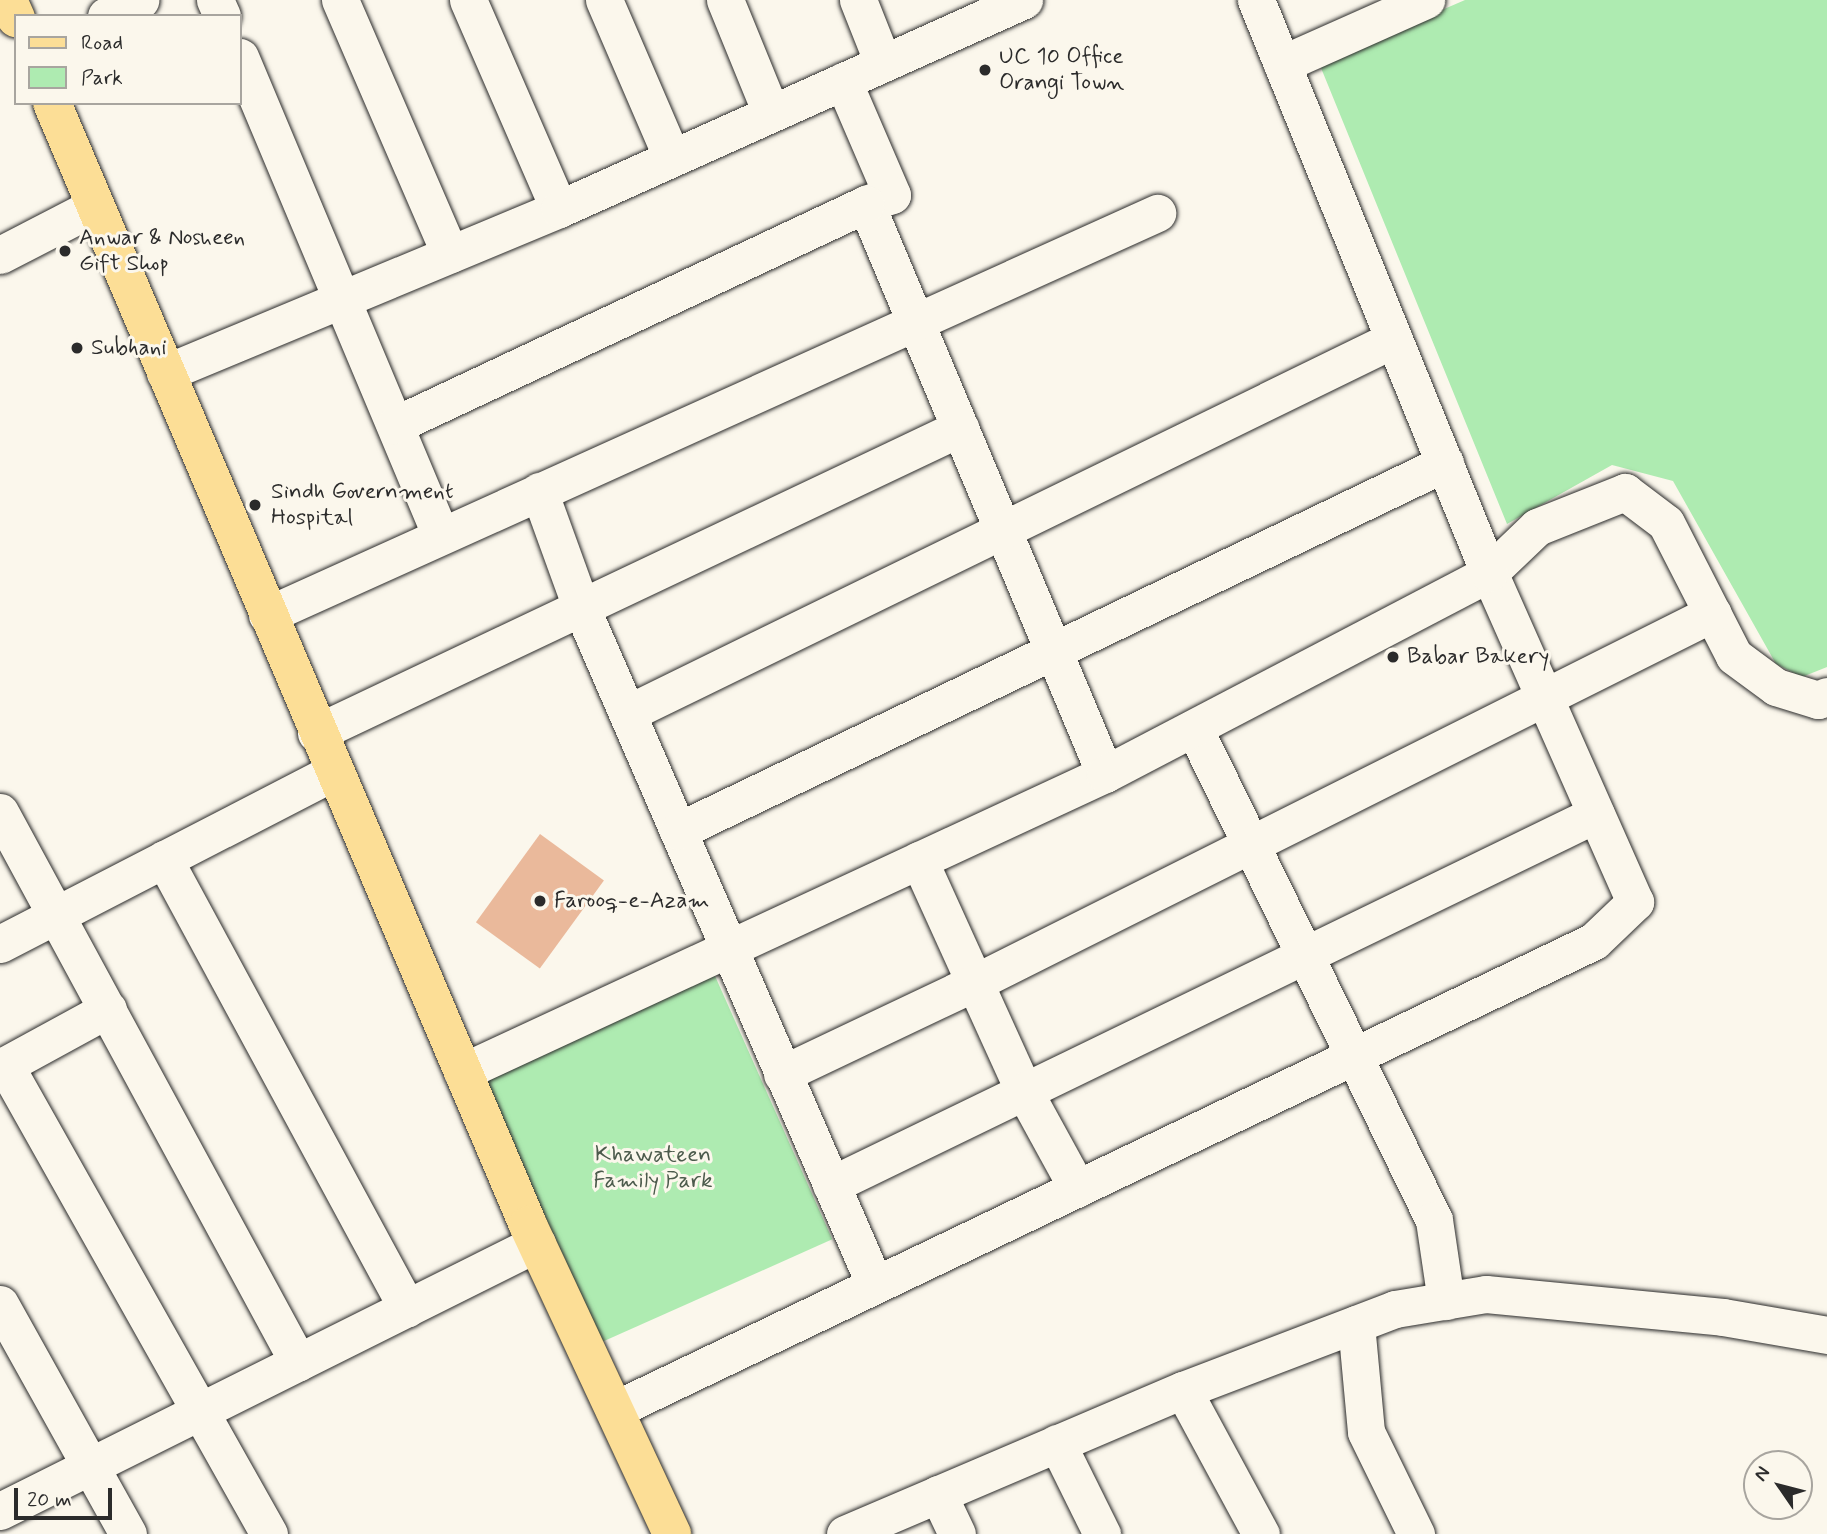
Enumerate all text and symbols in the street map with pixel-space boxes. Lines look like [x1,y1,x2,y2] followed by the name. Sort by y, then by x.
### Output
[14,14,242,105] legend
[81,29,123,57] text: Road
[999,43,1124,97] place label: UC 10 Office Orangi Town
[977,62,993,78] marker: UC 10 Office Orangi Town
[81,64,123,92] text: Park
[79,224,245,278] place label: Anwar & Nosheen Gift Shop
[57,243,73,259] marker: Anwar & Nosheen Gift Shop
[91,334,167,362] place label: Subhani
[69,340,85,356] marker: Subhani
[271,478,453,532] place label: Sindh Government Hospital
[245,495,265,515] marker: Sindh Government Hospital
[1407,643,1546,671] place label: Babar Bakery
[1385,649,1401,665] marker: Babar Bakery
[554,887,709,915] place label: Farooq-e-Azam
[532,893,548,909] marker: Farooq-e-Azam
[594,1141,712,1195] park label: Khawateen Family Park
[1743,1450,1813,1520] north arrow
[1748,1461,1776,1486] text: N
[18,1474,116,1518] scale bar
[27,1486,72,1514] text: 20 m

